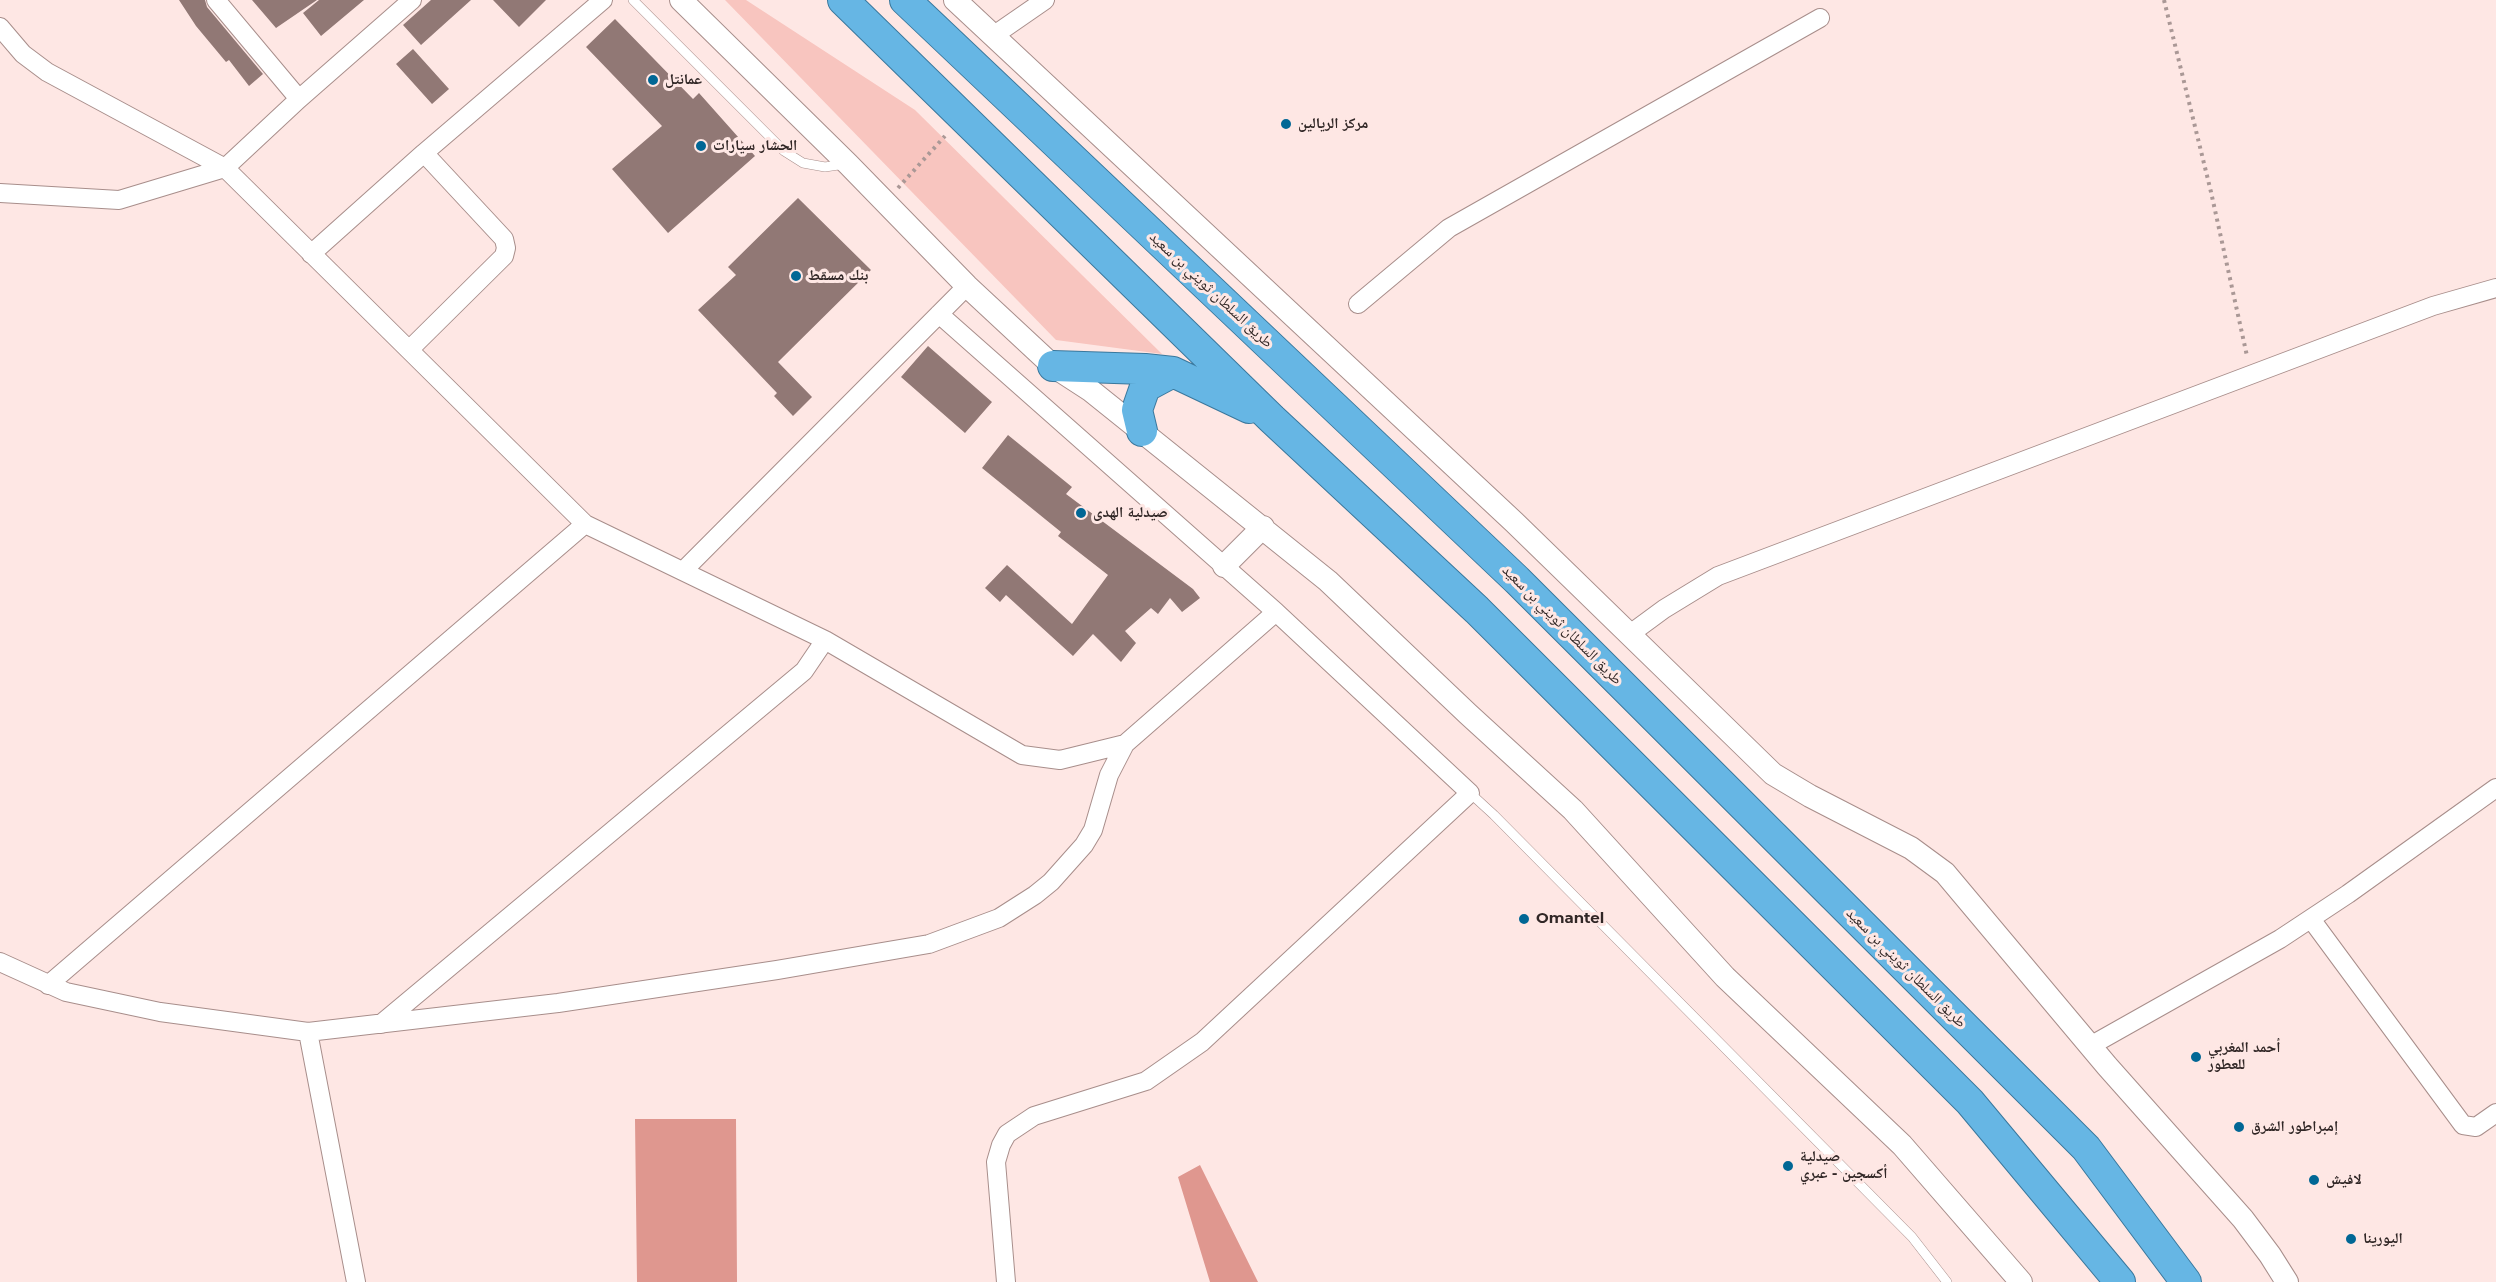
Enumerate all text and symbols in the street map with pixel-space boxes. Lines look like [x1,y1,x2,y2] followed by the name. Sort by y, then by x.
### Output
[665,71,702,89] place label: عمانتل
[646,73,660,87] marker: عمانتل
[1298,115,1368,133] place label: مركز الريالين
[1279,117,1293,131] marker: مركز الريالين
[713,137,797,155] place label: الحشار سيارات
[694,139,708,153] marker: الحشار سيارات
[1146,228,1276,352] street label: طريق السلطان ثويني بن سعيد
[808,267,868,285] place label: بنك مسقط
[789,269,803,283] marker: بنك مسقط
[1093,504,1168,522] place label: صيدلية الهدى
[1074,506,1088,520] marker: صيدلية الهدى
[1498,561,1626,689] street label: طريق السلطان ثويني بن سعيد
[1842,904,1970,1032] street label: طريق السلطان ثويني بن سعيد
[1536,910,1604,928] place label: Omantel
[1517,912,1531,926] marker: Omantel
[2208,1039,2281,1074] place label: أحمد المغربي للعطور
[2189,1050,2203,1064] marker: أحمد المغربي للعطور
[2251,1118,2338,1136] place label: إمبراطور الشرق
[2232,1120,2246,1134] marker: إمبراطور الشرق
[1800,1148,1887,1183] place label: صيدلية أكسجين - عبري
[1781,1159,1795,1173] marker: صيدلية أكسجين - عبري
[2326,1171,2362,1189] place label: لافيش
[2307,1173,2321,1187] marker: لافيش
[2363,1230,2403,1248] place label: اليورينا
[2344,1232,2358,1246] marker: اليورينا

